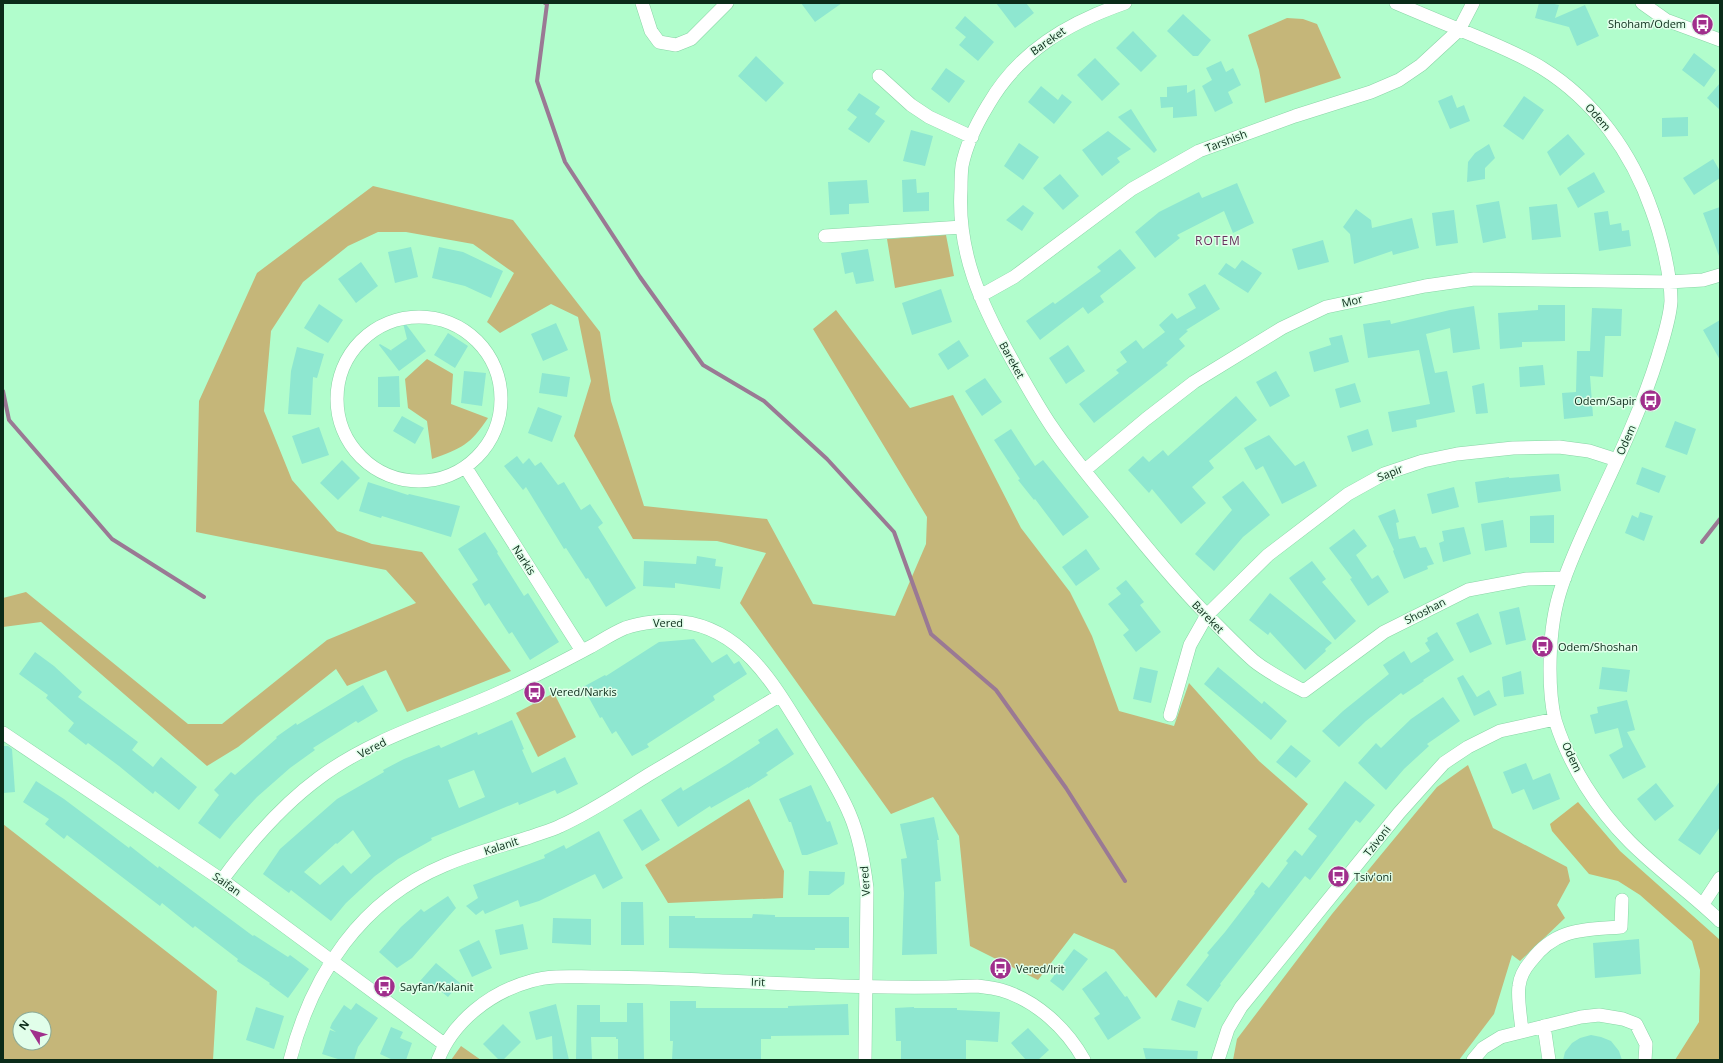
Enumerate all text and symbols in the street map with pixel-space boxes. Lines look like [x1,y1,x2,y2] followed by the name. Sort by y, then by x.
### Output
[1689,11,1715,37] bus stop icon: Shoham/Odem
[1608,16,1686,31] place label: Shoham/Odem
[1027,23,1068,58] street label: Bareket
[1582,100,1614,134] street label: Odem
[1203,126,1249,155] street label: Tarshish
[1195,232,1241,249] district label: ROTEM
[1340,291,1364,310] street label: Mor
[996,339,1029,381] street label: Bareket
[1638,388,1664,414] bus stop icon: Odem/Sapir
[1574,393,1637,408] place label: Odem/Sapir
[1612,422,1639,457] street label: Odem
[1375,460,1405,484] street label: Sapir
[509,542,540,578] street label: Narkis
[1402,594,1448,627] street label: Shoshan
[1189,597,1228,636] street label: Bareket
[653,615,683,630] street label: Vered
[1529,634,1555,660] bus stop icon: Odem/Shoshan
[1558,639,1638,654] place label: Odem/Shoshan
[522,679,548,705] bus stop icon: Vered/Narkis
[550,684,617,699] place label: Vered/Narkis
[355,734,389,761] street label: Vered
[1559,739,1586,774] street label: Odem
[1360,822,1393,859] street label: Tzivoni
[482,833,520,858] street label: Kalanit
[1326,864,1352,890] bus stop icon: Tsiv'oni
[856,865,873,897] street label: Vered
[210,868,244,899] street label: Saifan
[1354,869,1392,884] place label: Tsiv'oni
[987,956,1013,982] bus stop icon: Vered/Irit
[1016,961,1065,976] place label: Vered/Irit
[371,974,397,1000] bus stop icon: Sayfan/Kalanit
[751,974,765,989] street label: Irit
[400,979,474,994] place label: Sayfan/Kalanit
[12,1011,52,1051] north arrow
[15,1017,32,1033] text: N

